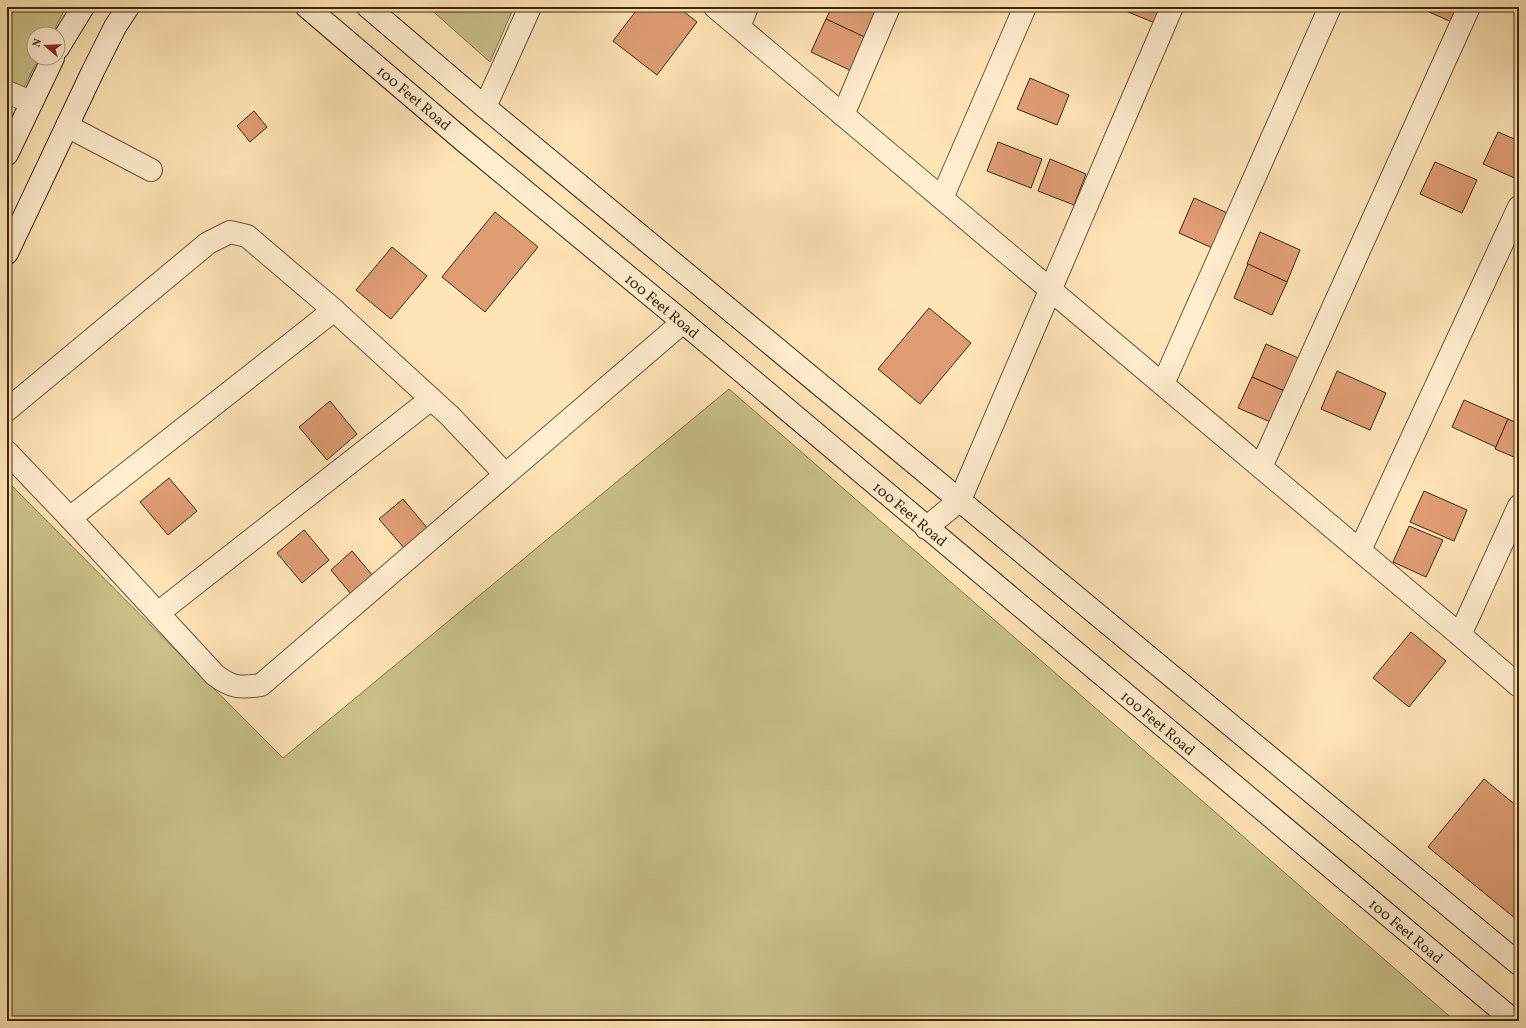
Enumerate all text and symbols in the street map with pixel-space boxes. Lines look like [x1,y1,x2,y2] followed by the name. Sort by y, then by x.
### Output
[26,26,66,66] north arrow
[30,37,46,49] text: N
[371,62,455,136] street label: 100 Feet Road
[619,270,703,344] street label: 100 Feet Road
[867,478,951,552] street label: 100 Feet Road
[1115,687,1199,761] street label: 100 Feet Road
[1363,895,1447,969] street label: 100 Feet Road

